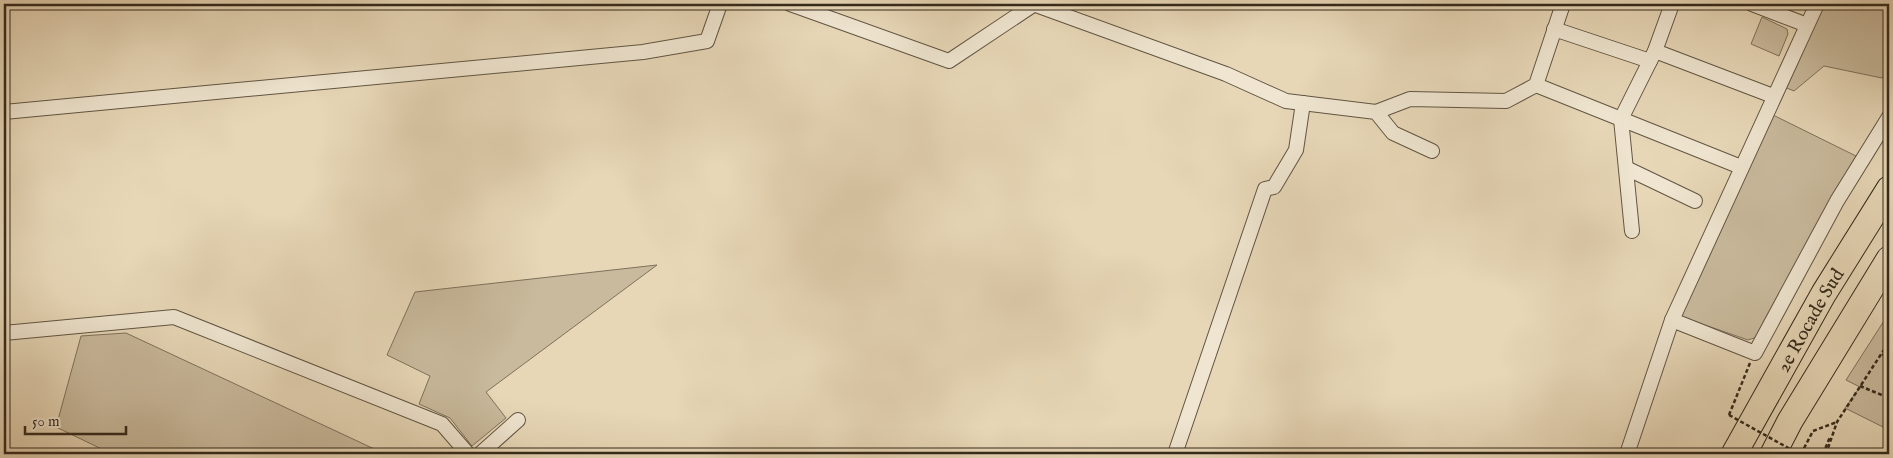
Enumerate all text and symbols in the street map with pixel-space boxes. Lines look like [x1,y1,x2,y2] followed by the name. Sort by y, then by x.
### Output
[1772,264,1851,377] street label: 2e Rocade Sud
[25,403,126,435] scale bar
[32,412,60,431] text: 50 m

